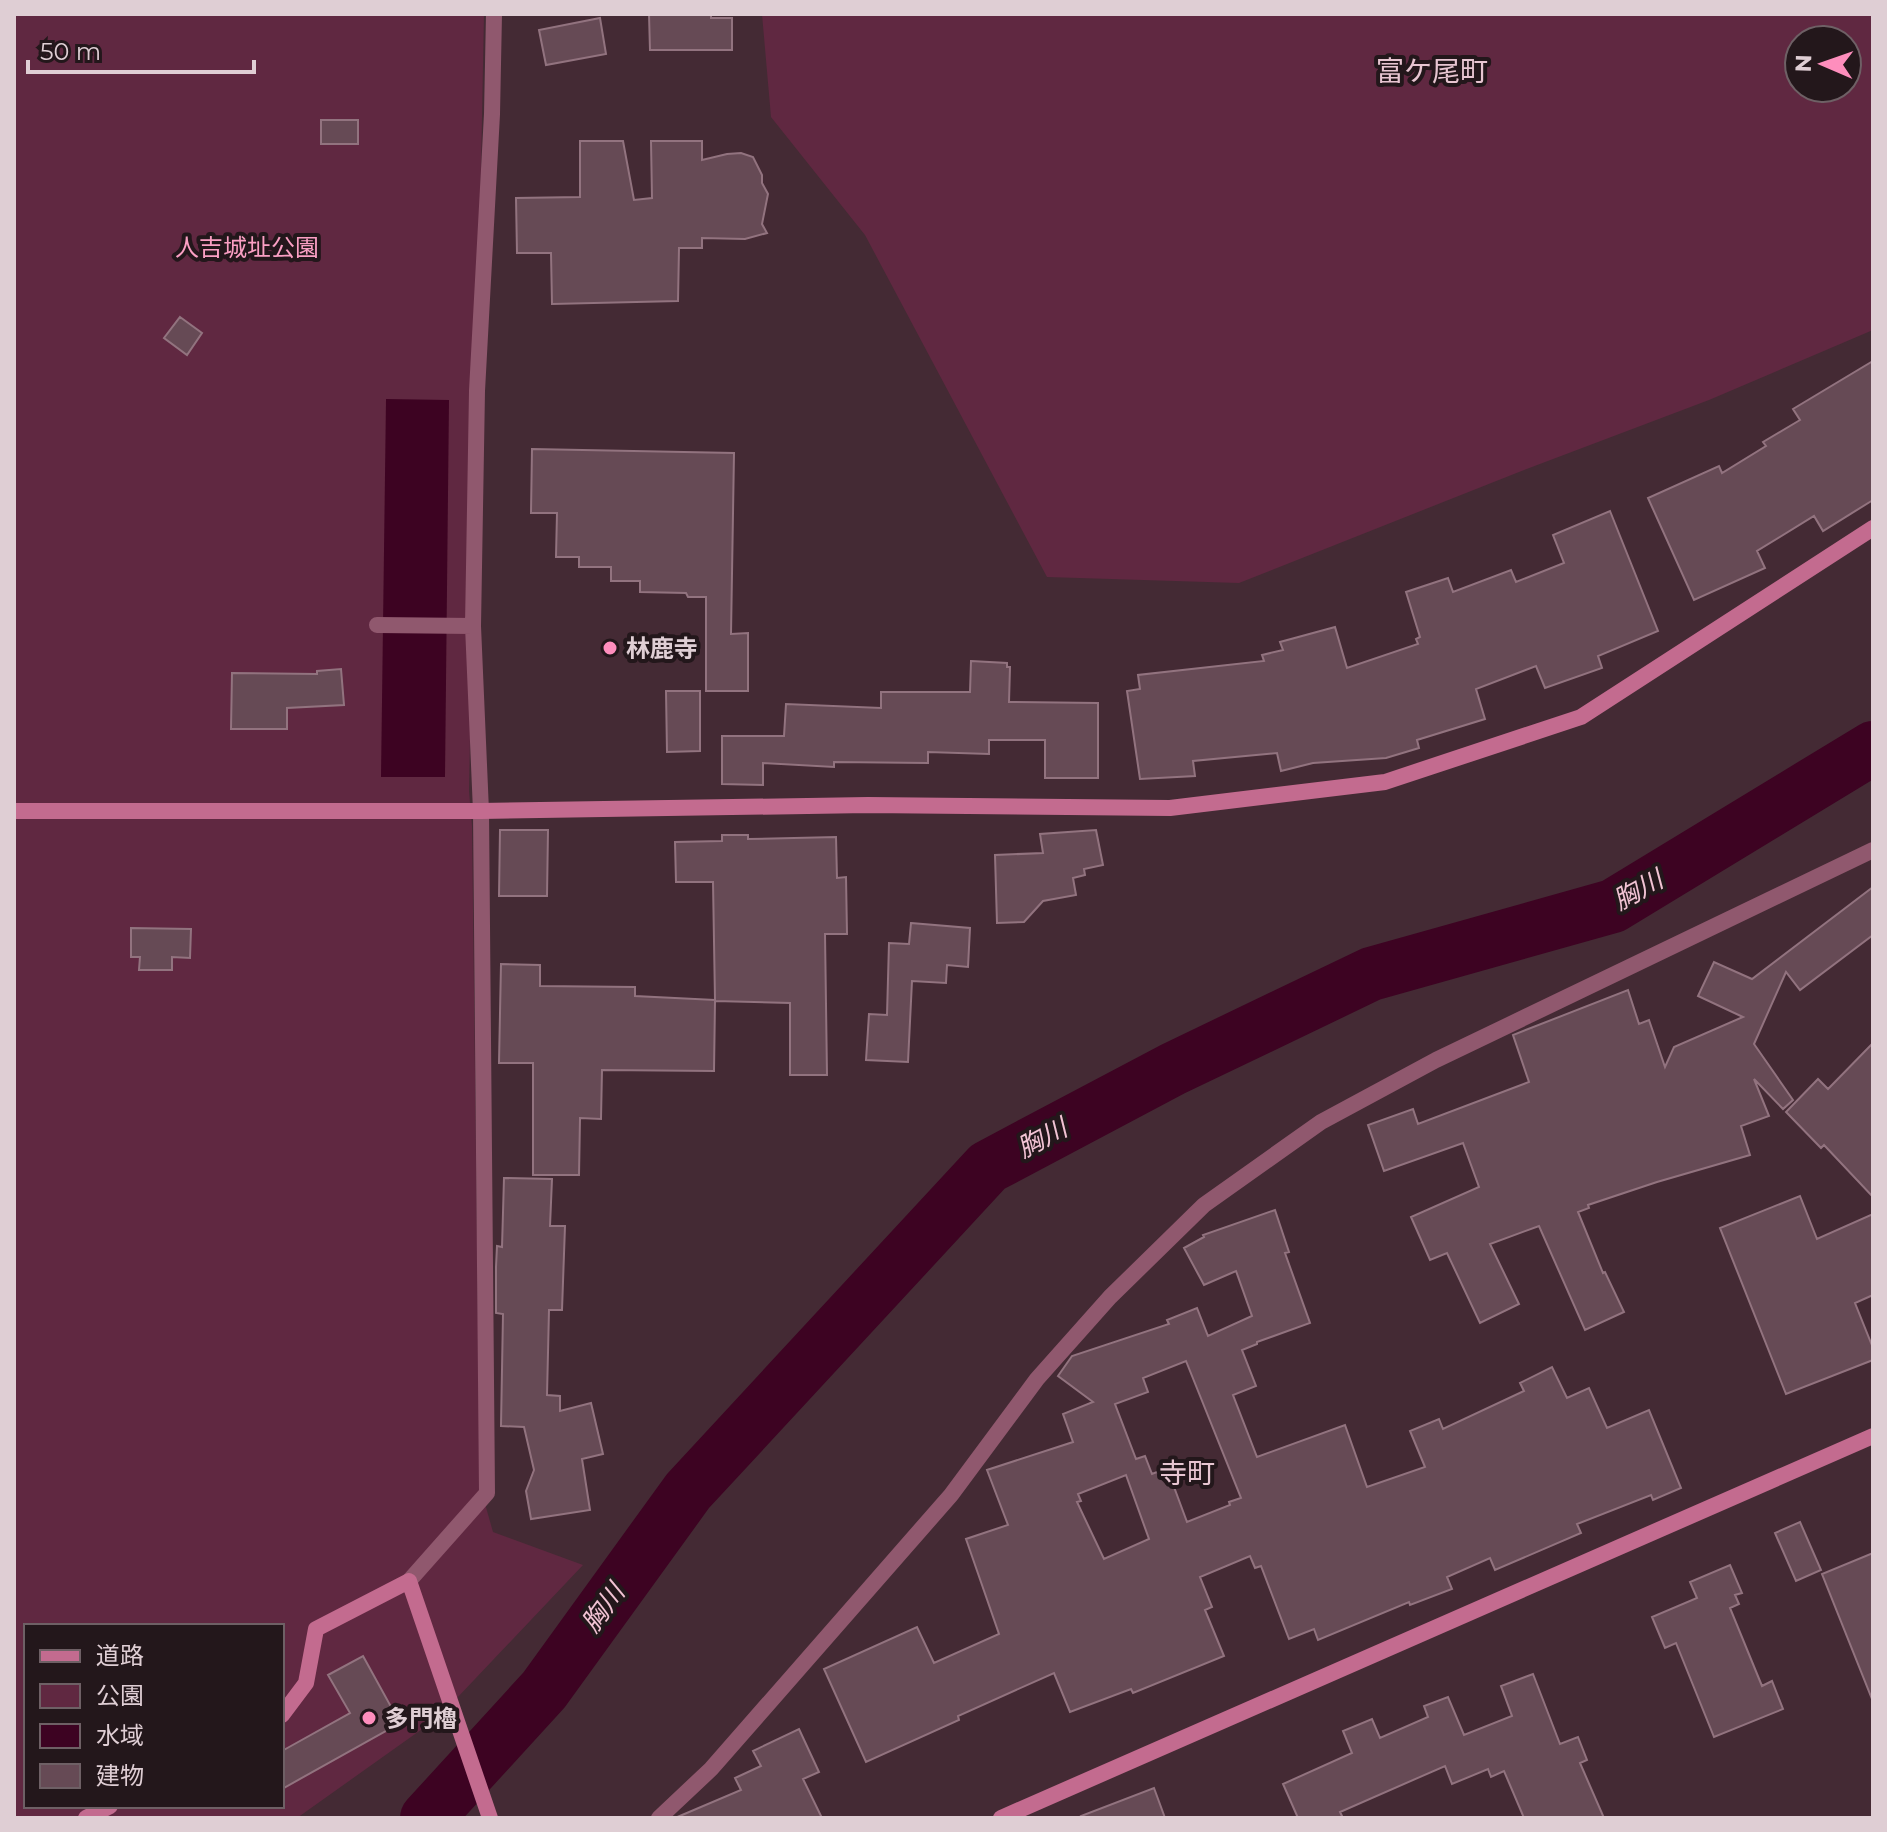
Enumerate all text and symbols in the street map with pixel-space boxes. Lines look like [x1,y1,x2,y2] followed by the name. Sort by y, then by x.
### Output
[28,24,254,74] scale bar
[1783,24,1863,104] north arrow
[40,37,101,66] text: 50 m
[1376,54,1488,88] district label: 富ケ尾町
[1790,54,1817,73] text: N
[175,233,319,262] park label: 人吉城址公園
[626,634,698,663] place label: 林鹿寺
[601,639,619,657] marker: 林鹿寺
[1607,862,1671,917] water label: 胸川
[1012,1110,1075,1164] water label: 胸川
[1159,1456,1215,1490] district label: 寺町
[575,1575,633,1638] water label: 胸川
[24,1624,284,1808] legend
[96,1641,144,1670] text: 道路
[96,1681,144,1710] text: 公園
[385,1704,457,1733] place label: 多門櫓
[360,1709,378,1727] marker: 多門櫓
[96,1721,144,1750] text: 水域
[96,1761,144,1790] text: 建物

